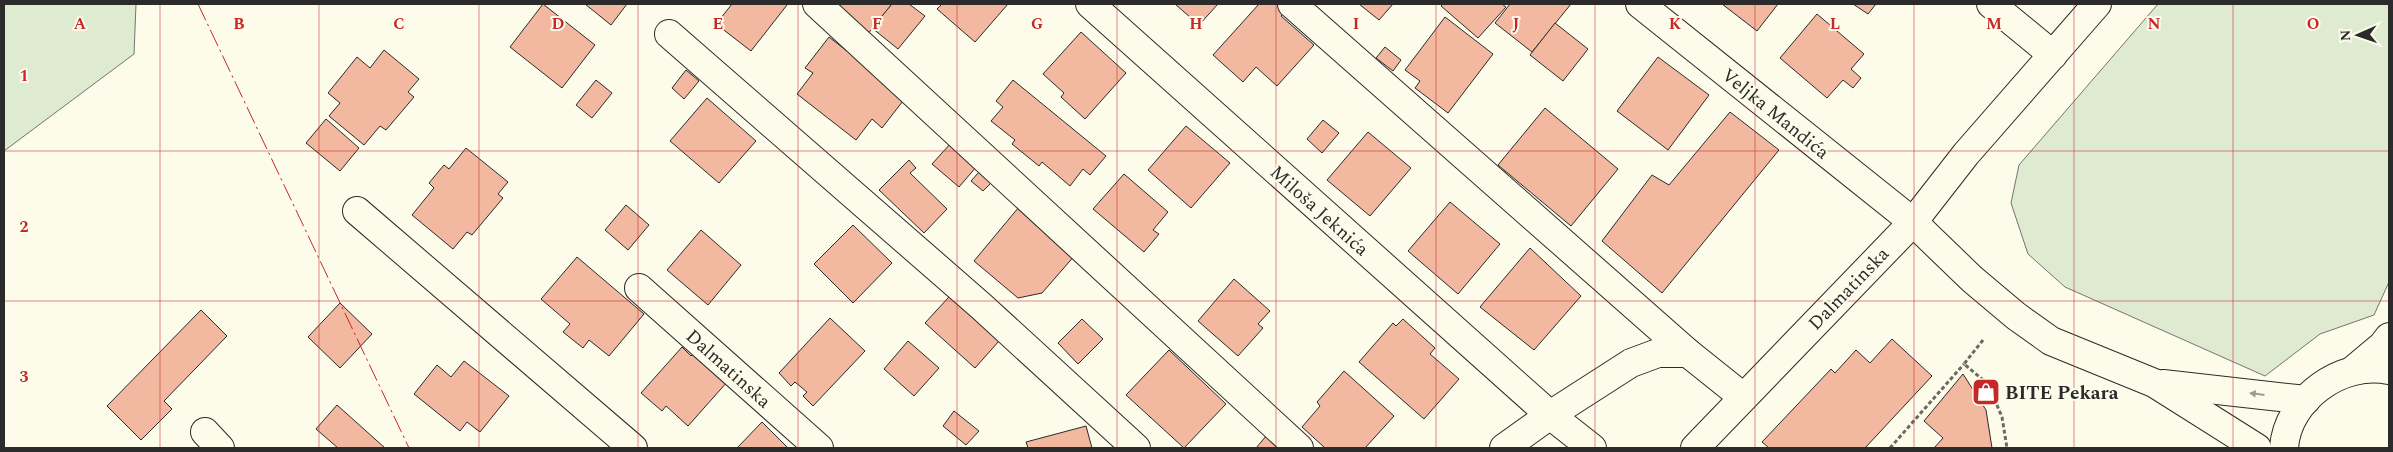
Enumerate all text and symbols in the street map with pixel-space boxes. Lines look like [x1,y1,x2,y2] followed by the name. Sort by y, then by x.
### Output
[2333,10,2383,60] north arrow
[74,12,87,36] text: A
[233,12,245,36] text: B
[393,12,405,36] text: C
[552,12,565,36] text: D
[713,12,723,36] text: E
[872,12,882,36] text: F
[1031,12,1043,36] text: G
[1189,12,1203,36] text: H
[1353,12,1359,36] text: I
[1513,12,1520,36] text: J
[1669,12,1682,36] text: K
[1830,12,1840,36] text: L
[1986,12,2002,36] text: M
[2147,12,2161,36] text: N
[2307,12,2319,36] text: O
[2335,29,2356,42] text: N
[1715,61,1836,167] street label: Veljka Mandića
[20,64,28,88] text: 1
[1263,159,1375,264] street label: Miloša Jeknića
[20,215,29,239] text: 2
[1802,240,1897,337] street label: Dalmatinska
[679,323,778,416] street label: Dalmatinska
[20,365,29,389] text: 3
[1971,377,2001,407] shop icon: BITE Pekara
[2005,379,2119,408] place label: BITE Pekara
[2249,390,2265,398] one-way arrow

